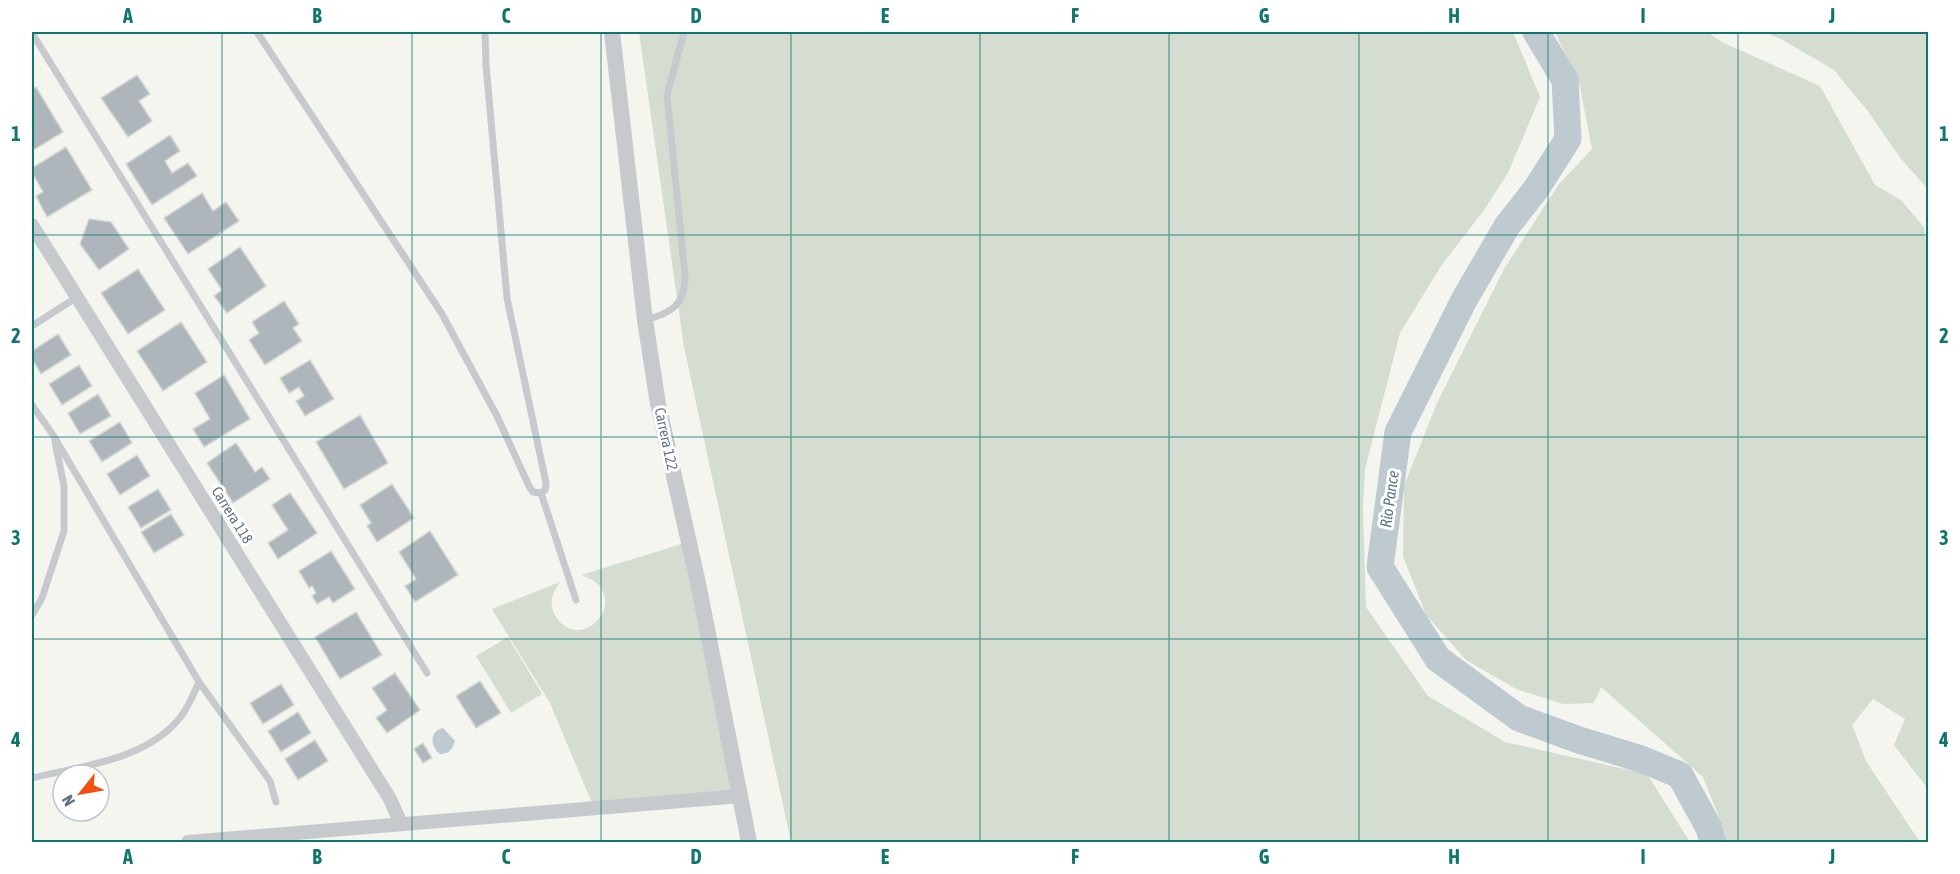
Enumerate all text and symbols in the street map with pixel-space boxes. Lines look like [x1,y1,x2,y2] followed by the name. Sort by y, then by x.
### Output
[122,4,133,27] text: A
[312,4,322,27] text: B
[502,4,511,27] text: C
[690,4,702,27] text: D
[881,4,890,27] text: E
[1071,4,1079,27] text: F
[1259,4,1270,27] text: G
[1448,4,1460,27] text: H
[1640,4,1646,27] text: I
[1828,4,1835,27] text: J
[11,122,21,145] text: 1
[1939,122,1949,145] text: 1
[11,324,21,347] text: 2
[1939,324,1949,347] text: 2
[652,406,681,472] street label: Carrera 122
[1376,469,1402,529] water label: Río Pance
[208,483,257,546] street label: Carrera 118
[11,526,21,549] text: 3
[1939,526,1949,549] text: 3
[10,728,21,751] text: 4
[1938,728,1949,751] text: 4
[51,763,111,823] north arrow
[58,792,78,809] text: N
[122,845,133,868] text: A
[312,845,322,868] text: B
[502,845,511,868] text: C
[690,845,702,868] text: D
[881,845,890,868] text: E
[1071,845,1079,868] text: F
[1259,845,1270,868] text: G
[1448,845,1460,868] text: H
[1640,845,1646,868] text: I
[1828,845,1835,868] text: J

